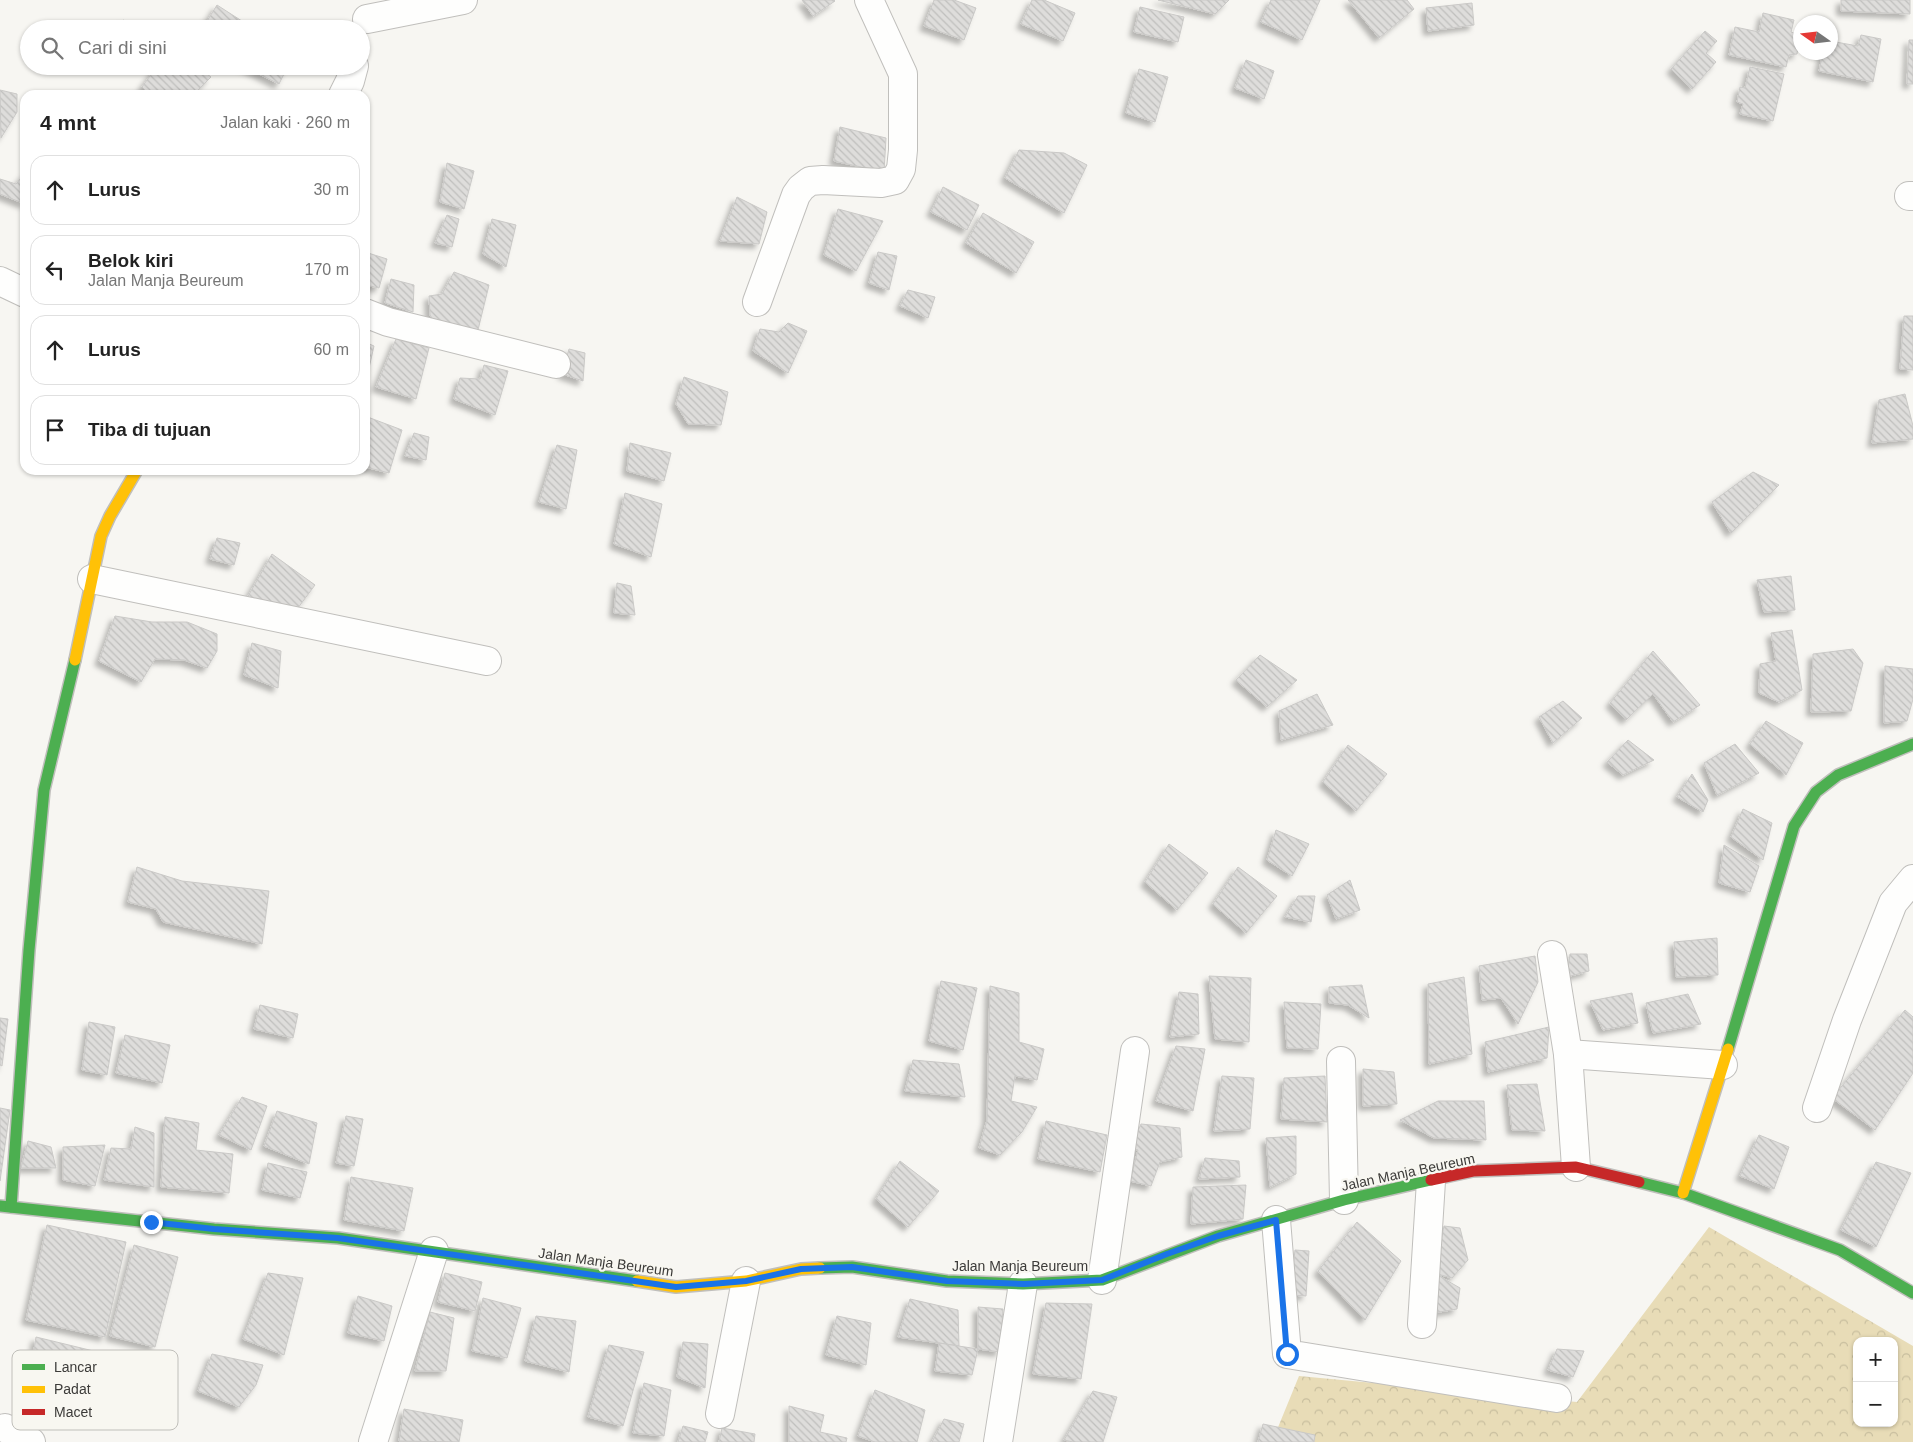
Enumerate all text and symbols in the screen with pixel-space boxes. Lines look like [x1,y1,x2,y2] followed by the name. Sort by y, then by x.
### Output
[1793,15,1838,60] north arrow
[20,20,370,75] search box
[38,34,66,62] icon: search
[78,37,167,58] text: Cari di sini
[40,111,96,134] text: 4 mnt
[220,114,350,131] text: Jalan kaki · 260 m
[41,176,69,204] icon: ahead
[88,179,141,200] text: Lurus
[313,181,349,198] text: 30 m
[88,250,174,271] text: Belok kiri
[41,256,69,284] icon: left
[305,261,349,278] text: 170 m
[88,272,244,289] text: Jalan Manja Beureum
[41,336,69,364] icon: ahead
[88,339,141,360] text: Lurus
[313,341,349,358] text: 60 m
[41,416,69,444] icon: arrive
[88,419,211,440] text: Tiba di tujuan
[1340,1150,1476,1194] street label: Jalan Manja Beureum
[140,1211,163,1234] route end
[537,1245,675,1279] street label: Jalan Manja Beureum
[952,1258,1088,1274] street label: Jalan Manja Beureum
[1853,1337,1898,1427] map controls
[1853,1337,1898,1382] button: +
[1276,1343,1299,1366] route start
[12,1350,178,1430] legend
[54,1359,97,1375] text: Lancar
[54,1381,91,1397] text: Padat
[1853,1382,1898,1427] button: −
[54,1404,92,1420] text: Macet

